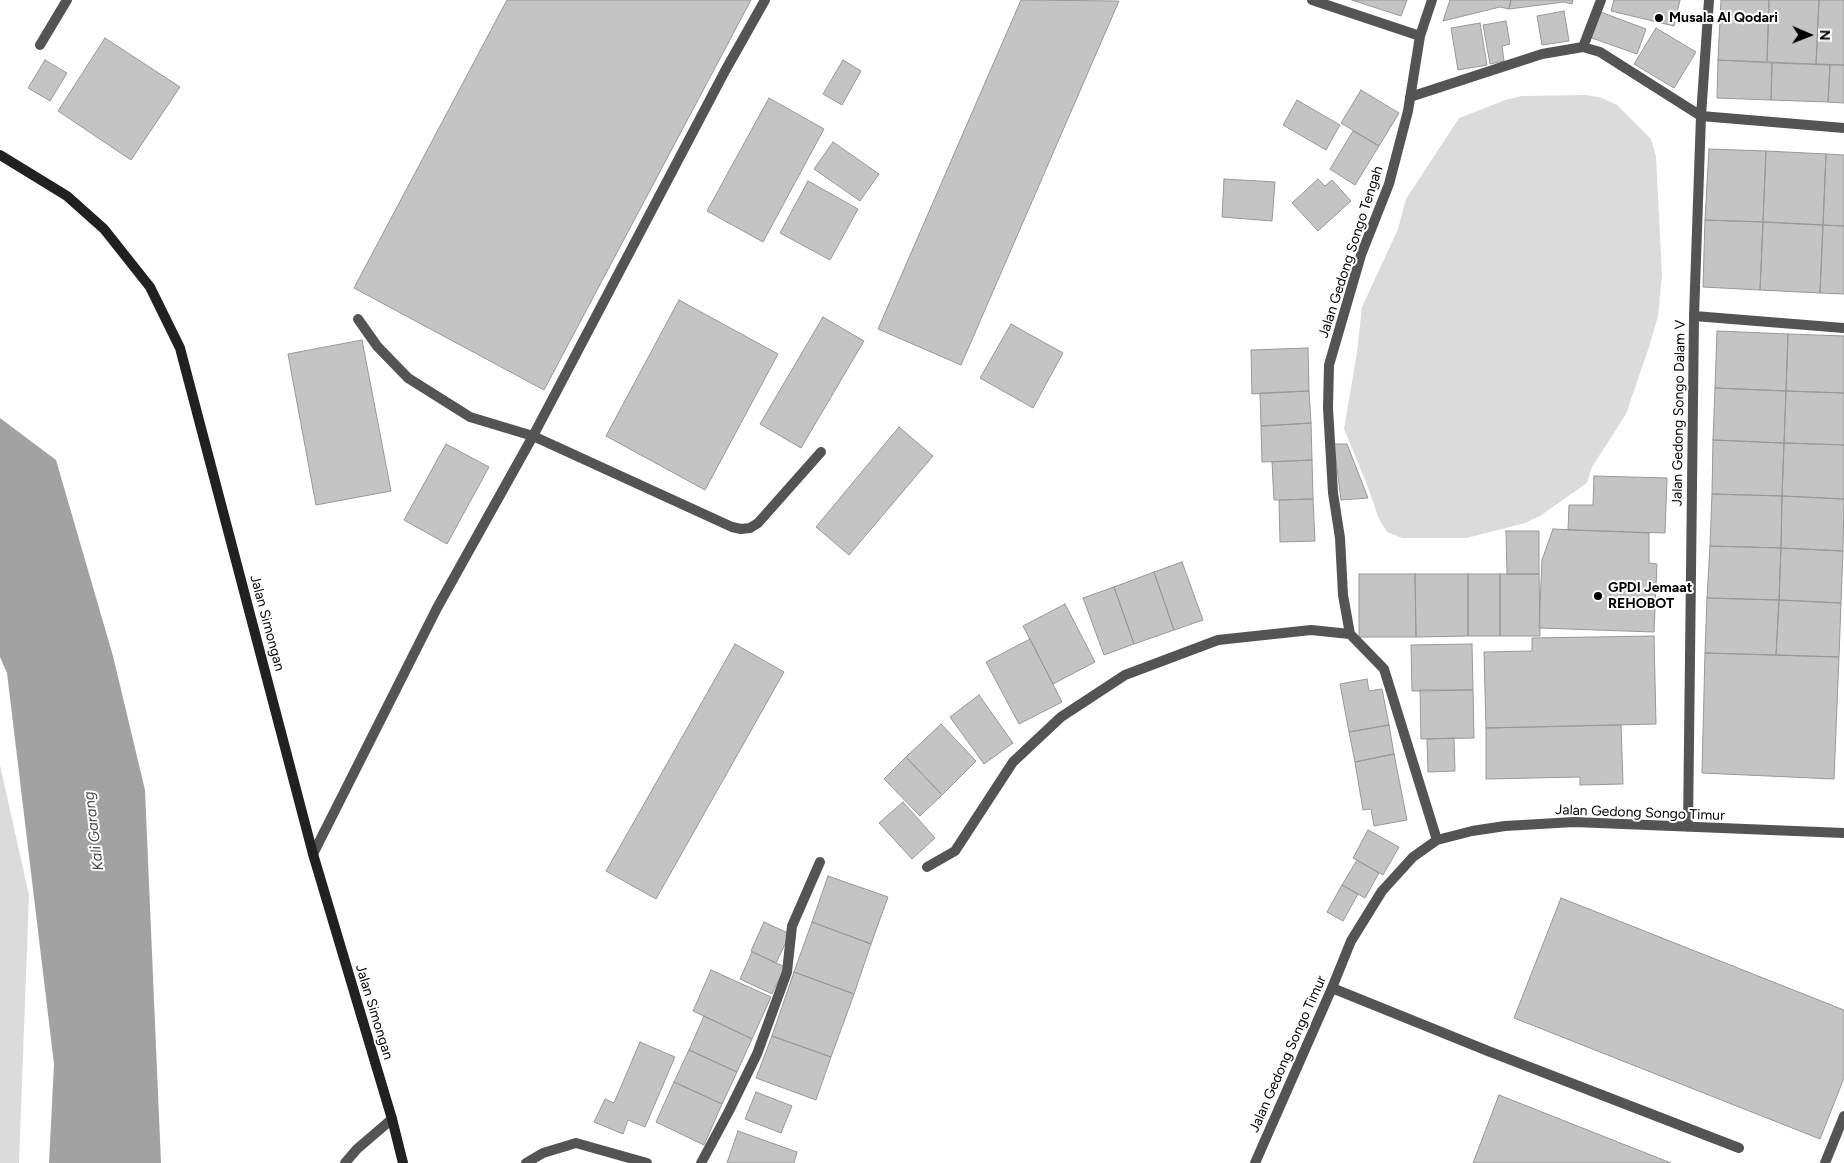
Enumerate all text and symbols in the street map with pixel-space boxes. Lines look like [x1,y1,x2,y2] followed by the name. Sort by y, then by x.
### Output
[1669,10,1778,26] place label: Musala Al Qodari
[1784,10,1834,60] north arrow
[1653,12,1665,24] marker: Musala Al Qodari
[1816,30,1833,41] text: N
[1315,164,1387,340] street label: Jalan Gedong Songo Tengah
[1669,320,1689,506] street label: Jalan Gedong Songo Dalam V
[246,573,288,673] street label: Jalan Simongan
[1608,580,1692,612] place label: GPDI Jemaat REHOBOT
[1592,590,1604,602] marker: GPDI Jemaat REHOBOT
[80,790,108,872] water label: Kali Garang
[1555,802,1725,824] street label: Jalan Gedong Songo Timur
[352,962,396,1062] street label: Jalan Simongan
[1246,973,1330,1135] street label: Jalan Gedong Songo Timur

